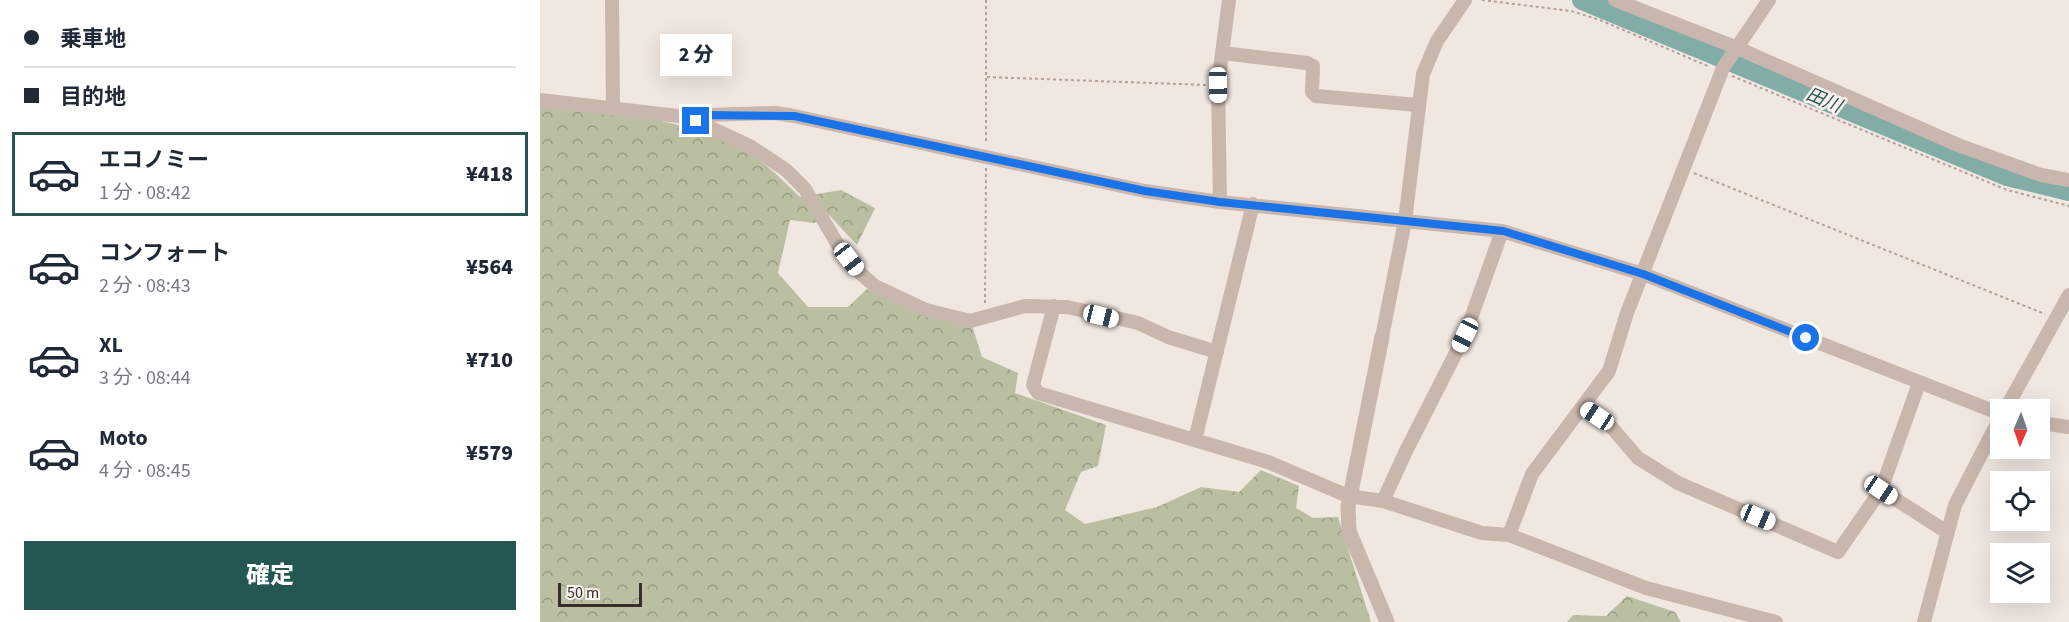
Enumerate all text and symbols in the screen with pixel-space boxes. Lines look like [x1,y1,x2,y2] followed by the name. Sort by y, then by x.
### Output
[60,23,126,55] text: 乗車地
[660,34,732,76] callout: 2 分
[679,41,713,69] text: 2 分
[1209,67,1227,103] car
[60,81,126,113] text: 目的地
[1802,82,1847,120] water label: 田川
[682,107,709,134] route end
[99,144,209,176] text: エコノミー
[27,147,81,201] icon: car
[466,158,513,190] text: ¥418
[99,179,191,207] text: 1 分 · 08:42
[99,237,230,269] text: コンフォート
[831,239,867,279] car
[27,240,81,294] icon: car
[466,251,513,283] text: ¥564
[99,272,191,300] text: 2 分 · 08:43
[1081,303,1121,329] car
[1449,315,1481,355] car
[1792,324,1819,351] route start
[99,329,123,361] text: XL
[27,333,81,387] icon: car
[466,344,513,376] text: ¥710
[99,364,191,392] text: 3 分 · 08:44
[1577,399,1617,433] car
[1990,399,2050,459] north arrow
[1990,399,2050,603] map controls
[99,422,148,454] text: Moto
[27,426,81,480] icon: car
[466,437,513,469] text: ¥579
[99,457,191,485] text: 4 分 · 08:45
[1990,471,2050,531] button: locate
[1861,472,1901,508] car
[1738,502,1778,532] car
[24,541,516,610] button: 確定
[1990,543,2050,603] button: layers
[558,580,642,608] scale bar
[567,582,599,604] text: 50 m

